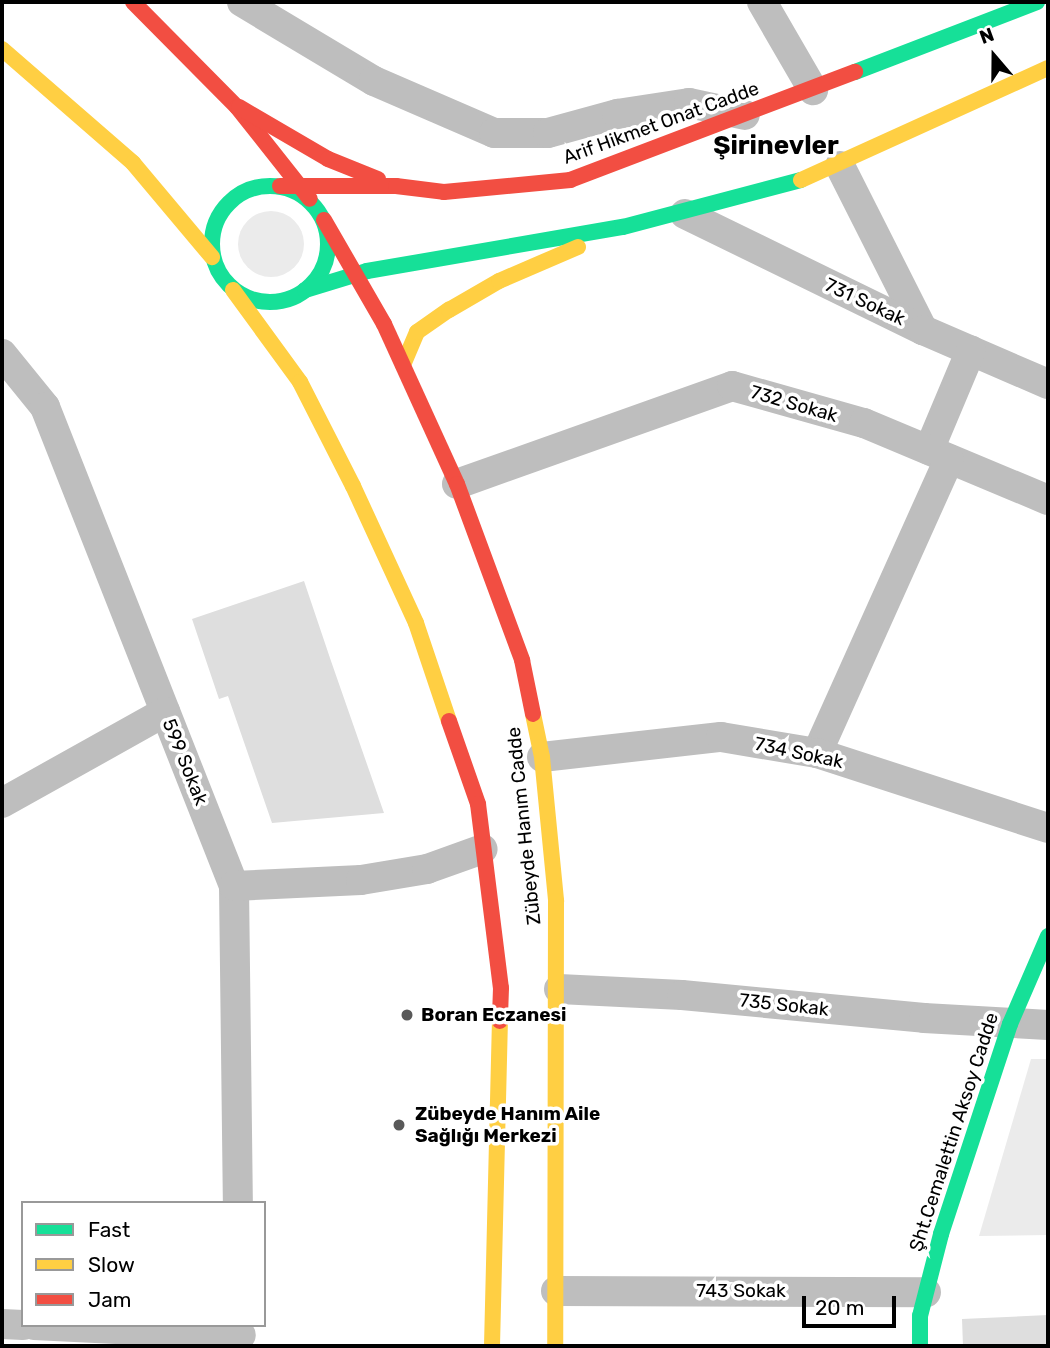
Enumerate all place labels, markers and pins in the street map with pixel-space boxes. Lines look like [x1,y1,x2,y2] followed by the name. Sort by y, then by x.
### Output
[421,1004,566,1026] place label: Boran Eczanesi
[399,1007,415,1023] marker: Boran Eczanesi
[415,1103,601,1147] place label: Zübeyde Hanım Aile Sağlığı Merkezi
[389,1115,409,1135] marker: Zübeyde Hanım Aile Sağlığı Merkezi

